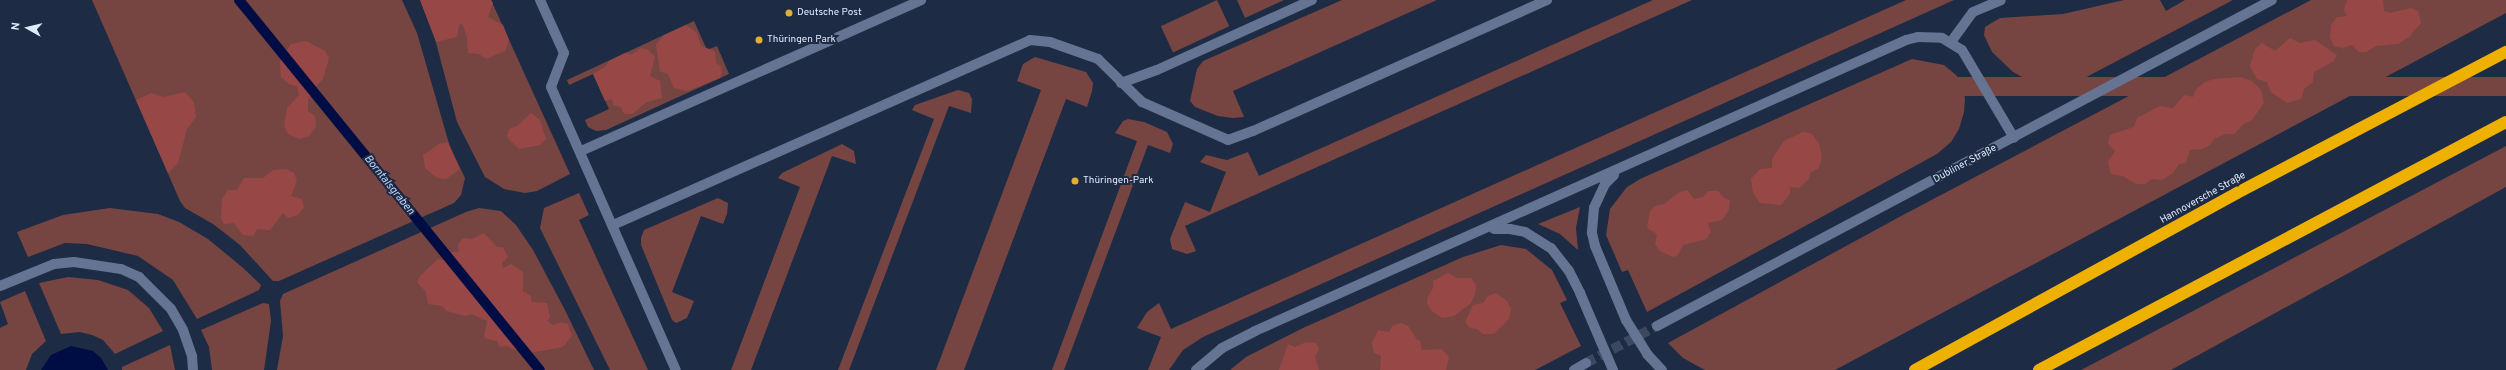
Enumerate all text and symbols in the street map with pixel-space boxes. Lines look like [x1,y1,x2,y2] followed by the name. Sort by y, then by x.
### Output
[797,7,862,19] place label: Deutsche Post
[8,8,48,48] north arrow
[784,8,794,18] marker: Deutsche Post
[9,21,24,31] text: N
[767,34,836,46] place label: Thüringen Park
[754,35,764,45] marker: Thüringen Park
[1931,142,1999,186] street label: Dubliner Straße
[361,152,417,218] water label: Borntalsgraben
[2158,170,2248,226] street label: Hannoversche Straße
[1083,175,1153,187] place label: Thüringen-Park
[1070,176,1080,186] marker: Thüringen-Park

